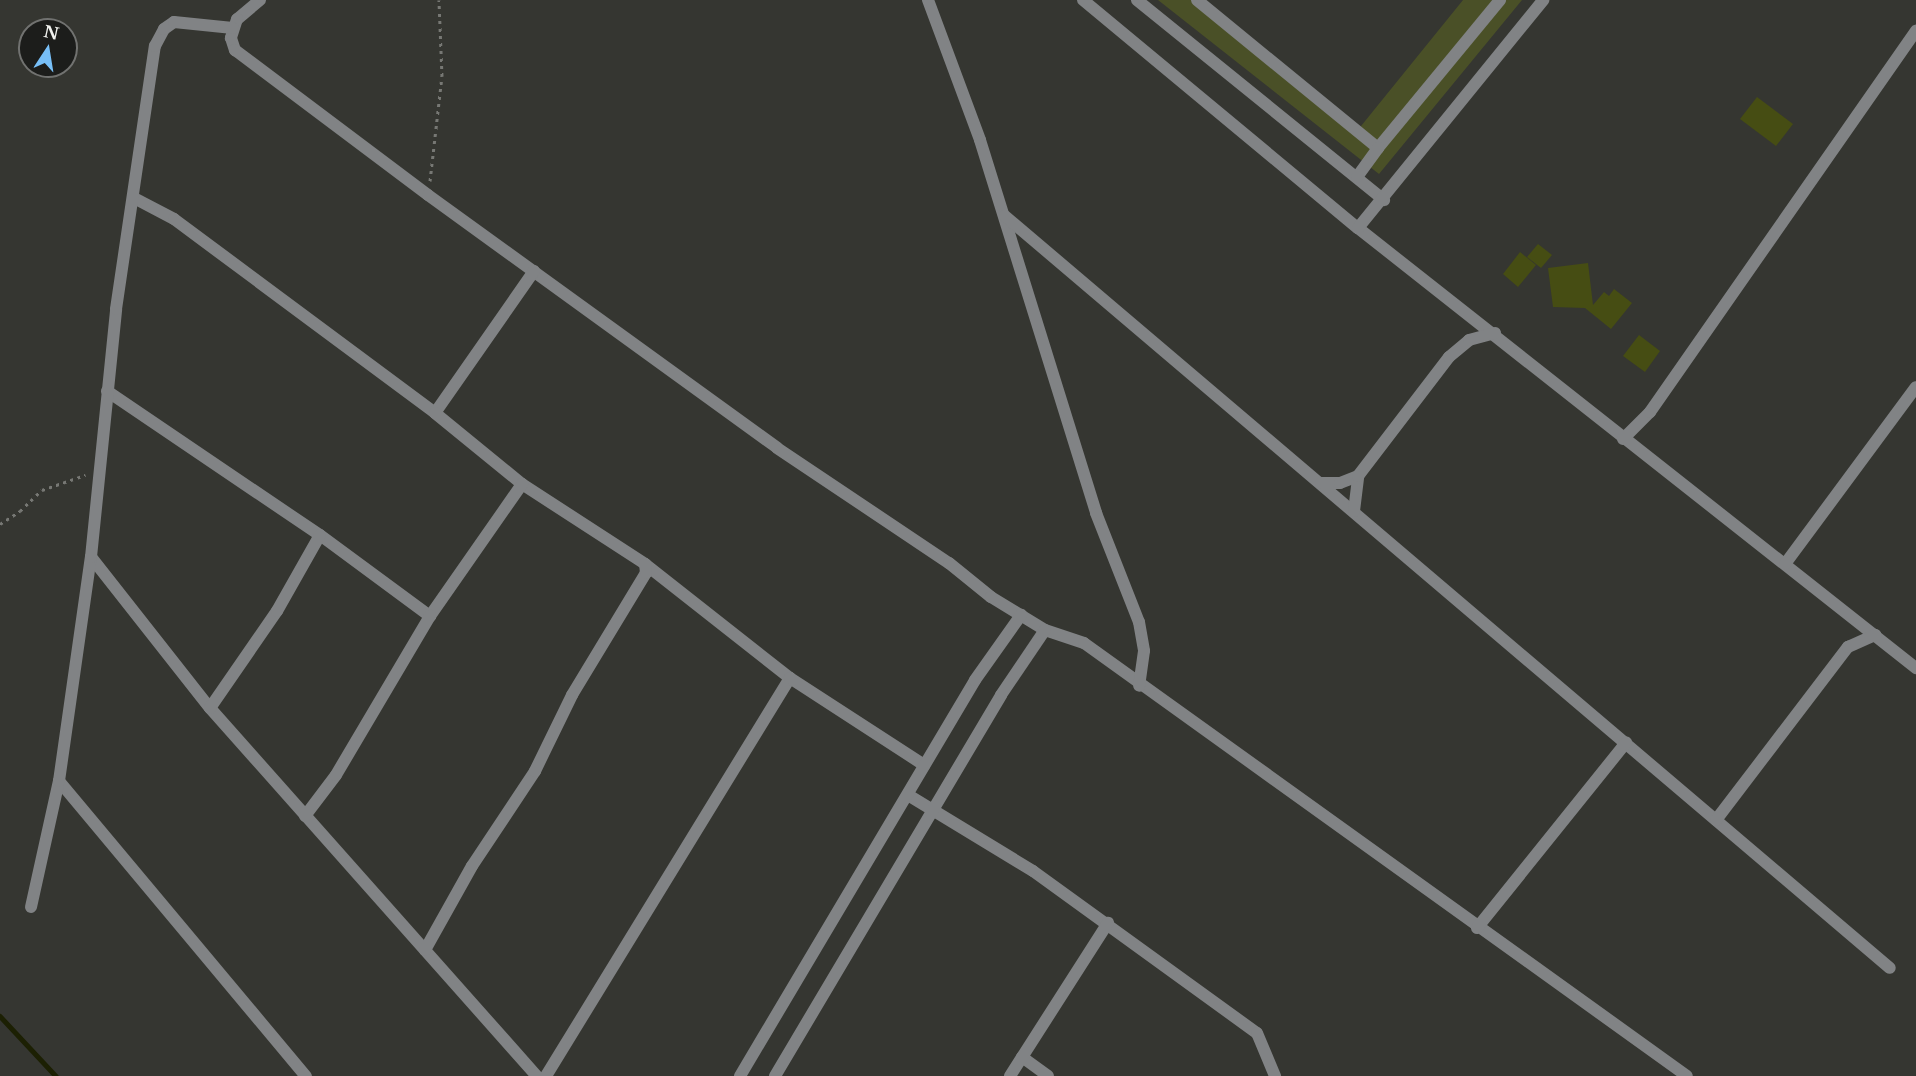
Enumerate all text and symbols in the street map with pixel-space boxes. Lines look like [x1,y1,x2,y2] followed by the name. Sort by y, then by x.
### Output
[18,18,78,78] north arrow
[42,21,61,44] text: N

